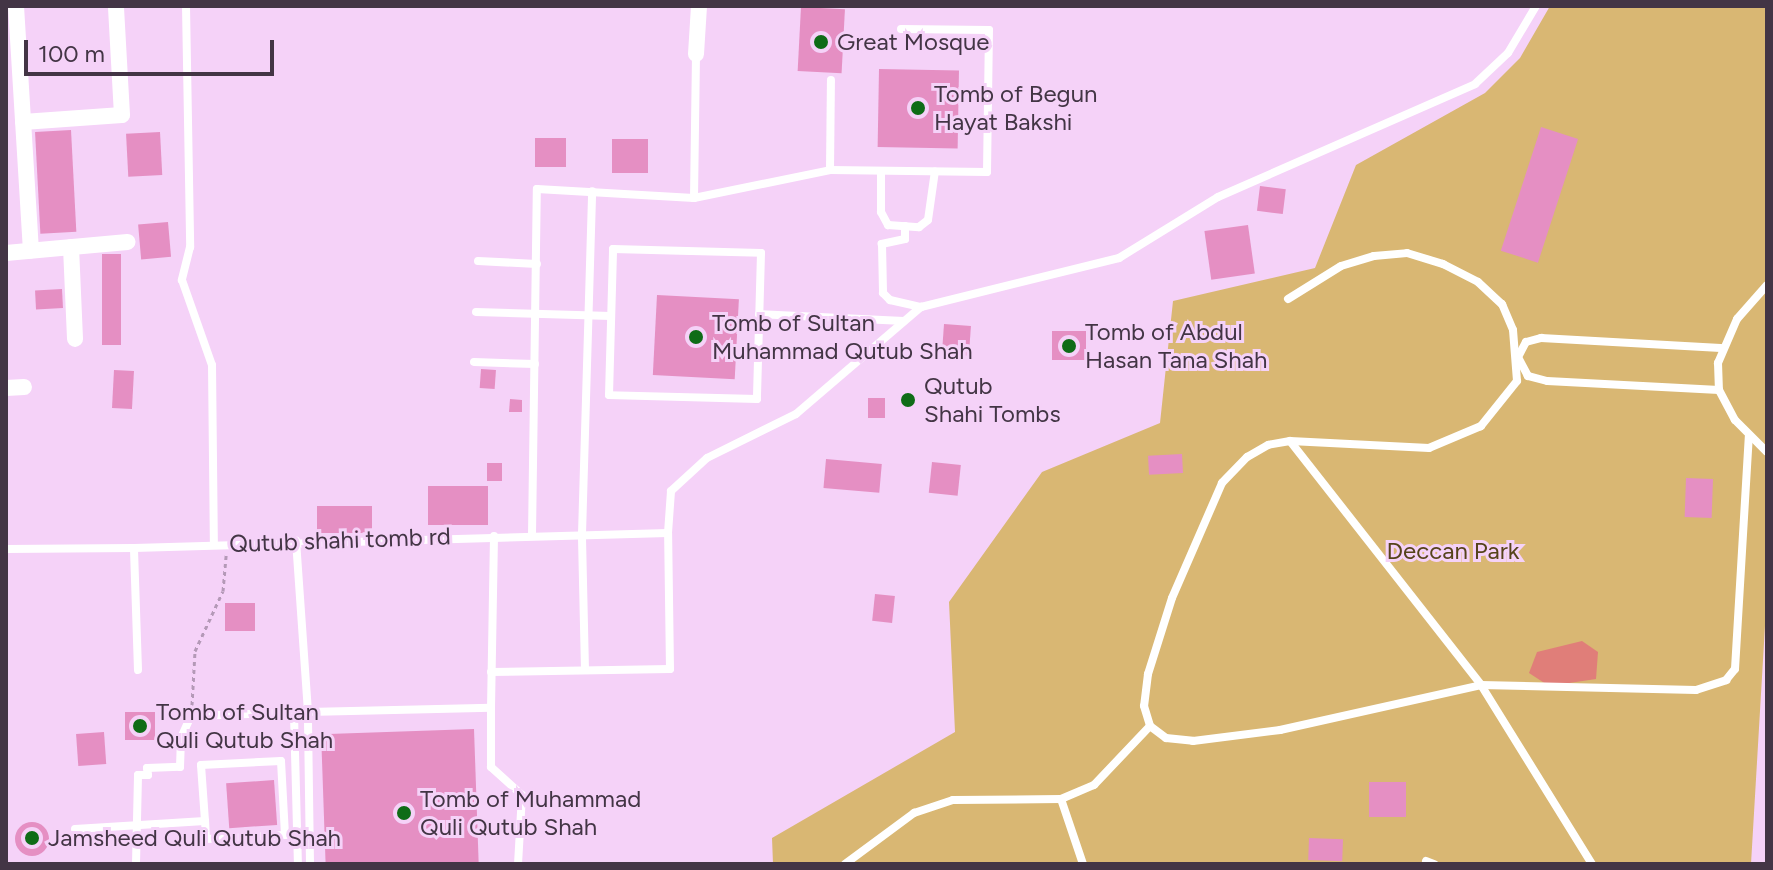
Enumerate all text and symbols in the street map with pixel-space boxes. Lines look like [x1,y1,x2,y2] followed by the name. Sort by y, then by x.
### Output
[28,24,278,74] scale bar
[837,28,989,56] place label: Great Mosque
[812,33,830,51] marker: Great Mosque
[38,39,105,68] text: 100 m
[934,80,1097,136] place label: Tomb of Begun Hayat Bakshi
[909,99,927,117] marker: Tomb of Begun Hayat Bakshi
[712,309,973,365] place label: Tomb of Sultan Muhammad Qutub Shah
[1085,318,1267,374] place label: Tomb of Abdul Hasan Tana Shah
[687,328,705,346] marker: Tomb of Sultan Muhammad Qutub Shah
[1060,337,1078,355] marker: Tomb of Abdul Hasan Tana Shah
[924,372,1061,428] place label: Qutub Shahi Tombs
[899,391,917,409] marker: Qutub Shahi Tombs
[229,522,451,558] street label: Qutub shahi tomb rd
[1387,537,1519,565] park label: Deccan Park
[156,698,333,754] place label: Tomb of Sultan Quli Qutub Shah
[131,717,149,735] marker: Tomb of Sultan Quli Qutub Shah
[420,785,641,841] place label: Tomb of Muhammad Quli Qutub Shah
[395,804,413,822] marker: Tomb of Muhammad Quli Qutub Shah
[48,824,341,852] place label: Jamsheed Quli Qutub Shah
[23,829,41,847] marker: Jamsheed Quli Qutub Shah

